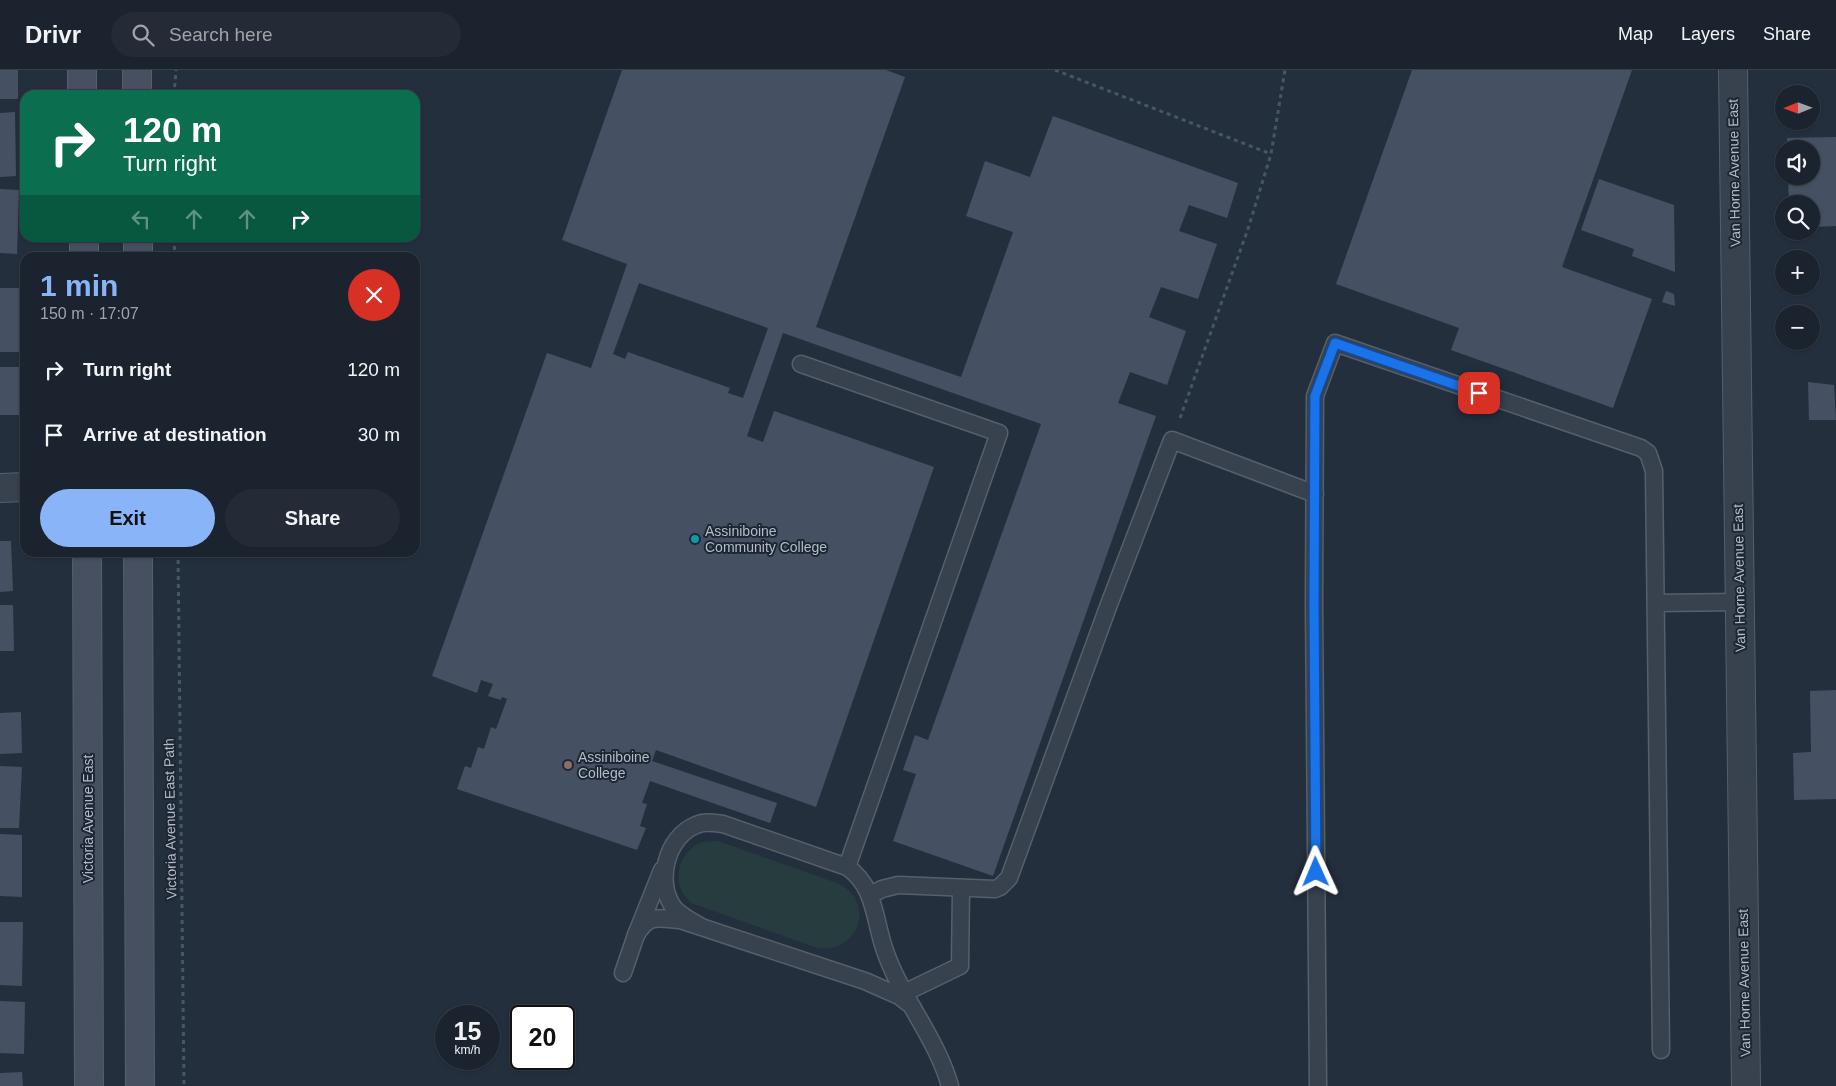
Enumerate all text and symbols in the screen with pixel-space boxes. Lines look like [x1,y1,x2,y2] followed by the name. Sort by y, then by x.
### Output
[111,12,461,57] search box
[25,21,81,48] text: Drivr
[129,21,157,49] icon: search
[169,24,273,45] text: Search here
[1618,24,1653,44] text: Map
[1681,24,1735,44] text: Layers
[1763,24,1811,44] text: Share
[1775,85,1820,130] north arrow
[1775,85,1820,350] map controls
[1725,99,1743,247] street label: Van Horne Avenue East
[40,110,105,175] icon: right
[123,110,222,149] text: 120 m
[1775,140,1820,185] button: sound
[123,151,216,176] text: Turn right
[1775,195,1820,240] button: search
[127,205,155,233] icon: left
[180,205,208,233] icon: ahead
[233,205,261,233] icon: ahead
[286,205,314,233] icon: right
[1775,250,1820,295] button: +
[40,269,118,302] text: 1 min
[348,269,400,321] button: close
[40,305,139,322] text: 150 m · 17:07
[1775,305,1820,350] button: −
[40,356,68,384] icon: right
[83,359,171,380] text: Turn right
[347,359,400,380] text: 120 m
[1458,372,1500,414] pin
[1465,379,1493,407] icon: arrive
[40,421,68,449] icon: arrive
[83,424,267,445] text: Arrive at destination
[358,424,400,445] text: 30 m
[40,489,215,547] button: Exit
[225,489,400,547] button: Share
[1730,504,1748,652] street label: Van Horne Avenue East
[705,523,827,555] place label: Assiniboine Community College
[689,533,701,545] marker: Assiniboine Community College
[161,738,179,900] street label: Victoria Avenue East Path
[578,749,650,781] place label: Assiniboine College
[80,755,96,883] street label: Victoria Avenue East
[562,759,574,771] marker: Assiniboine College
[1289,845,1341,897] position arrow
[1735,909,1753,1057] street label: Van Horne Avenue East
[510,1005,575,1070] speed limit sign: 20
[454,1017,481,1045] text: 15
[454,1043,481,1057] text: km/h

